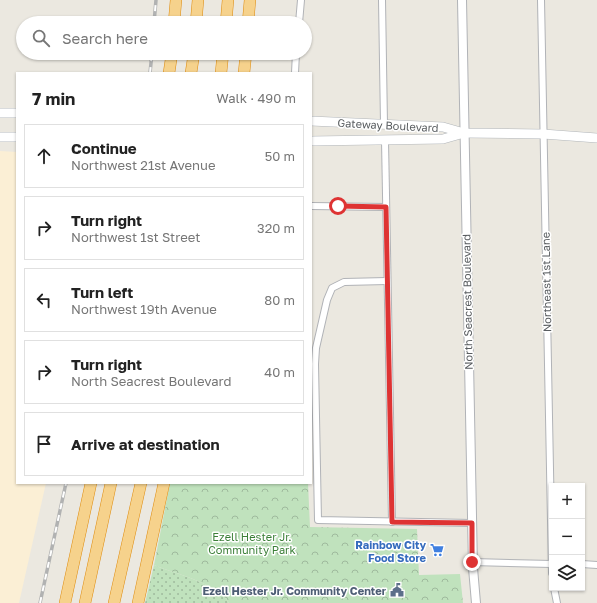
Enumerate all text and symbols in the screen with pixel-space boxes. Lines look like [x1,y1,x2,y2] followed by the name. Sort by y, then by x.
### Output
[16,16,312,60] search box
[30,27,52,49] icon: search
[62,29,148,47] text: Search here
[32,88,75,109] text: 7 min
[216,90,296,106] text: Walk · 490 m
[337,116,439,134] street label: Gateway Boulevard
[71,139,137,157] text: Continue
[33,145,55,167] icon: ahead
[265,148,295,164] text: 50 m
[71,157,215,173] text: Northwest 21st Avenue
[329,197,347,215] route start
[71,211,142,229] text: Turn right
[33,217,55,239] icon: right
[257,220,295,236] text: 320 m
[71,229,200,245] text: Northwest 1st Street
[539,232,553,332] street label: Northeast 1st Lane
[459,234,475,370] street label: North Seacrest Boulevard
[71,283,133,301] text: Turn left
[33,289,55,311] icon: left
[264,292,295,308] text: 80 m
[71,301,217,317] text: Northwest 19th Avenue
[71,355,142,373] text: Turn right
[33,361,55,383] icon: right
[264,364,295,380] text: 40 m
[71,373,231,389] text: North Seacrest Boulevard
[33,433,55,455] icon: arrive
[71,435,220,453] text: Arrive at destination
[549,483,585,591] map controls
[549,483,585,519] button: +
[549,519,585,555] button: −
[208,530,296,556] park label: Ezell Hester Jr. Community Park
[355,538,427,564] place label: Rainbow City Food Store
[429,542,445,558] supermarket icon: Rainbow City Food Store
[463,553,481,571] route end
[549,555,585,591] button: layers
[389,582,405,598] public building icon: Ezell Hester Jr. Community Center
[203,584,387,597] place label: Ezell Hester Jr. Community Center

